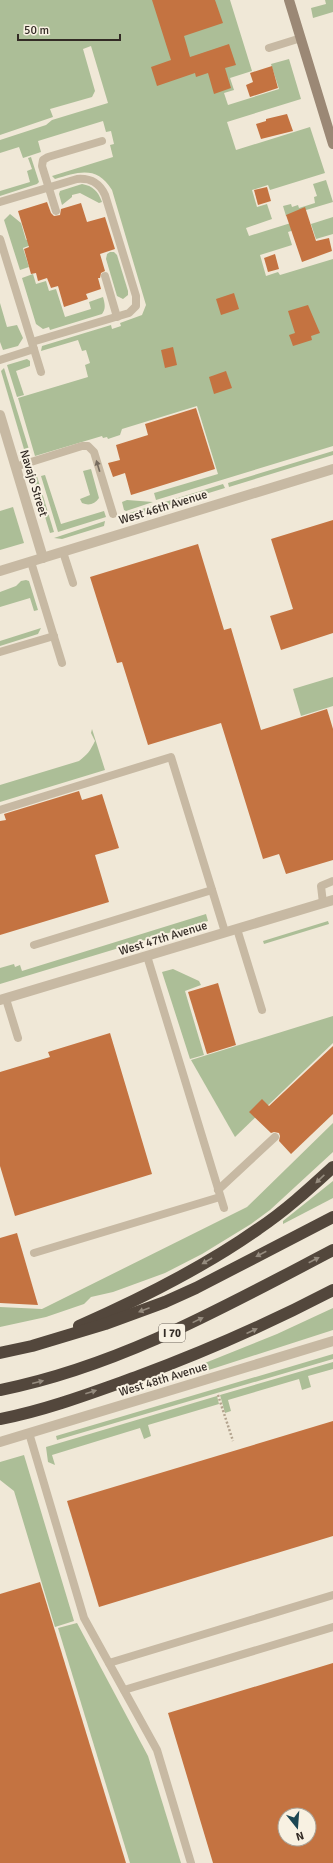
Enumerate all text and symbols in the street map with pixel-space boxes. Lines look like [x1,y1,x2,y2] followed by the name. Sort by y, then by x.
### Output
[18,16,120,42] scale bar
[24,23,49,38] text: 50 m
[16,448,51,518] street label: Navajo Street
[95,460,101,472] one-way arrow
[117,487,209,528] street label: West 46th Avenue
[117,918,209,959] street label: West 47th Avenue
[316,1174,325,1183] one-way arrow
[255,1251,267,1258] one-way arrow
[201,1257,213,1264] one-way arrow
[308,1257,319,1263] one-way arrow
[137,1307,149,1313] one-way arrow
[192,1317,204,1323] one-way arrow
[159,1324,185,1342] road number: I 70
[246,1327,258,1333] one-way arrow
[117,1359,209,1400] street label: West 48th Avenue
[32,1378,44,1384] one-way arrow
[86,1389,98,1395] one-way arrow
[277,1807,317,1847] north arrow
[294,1829,305,1843] text: N

